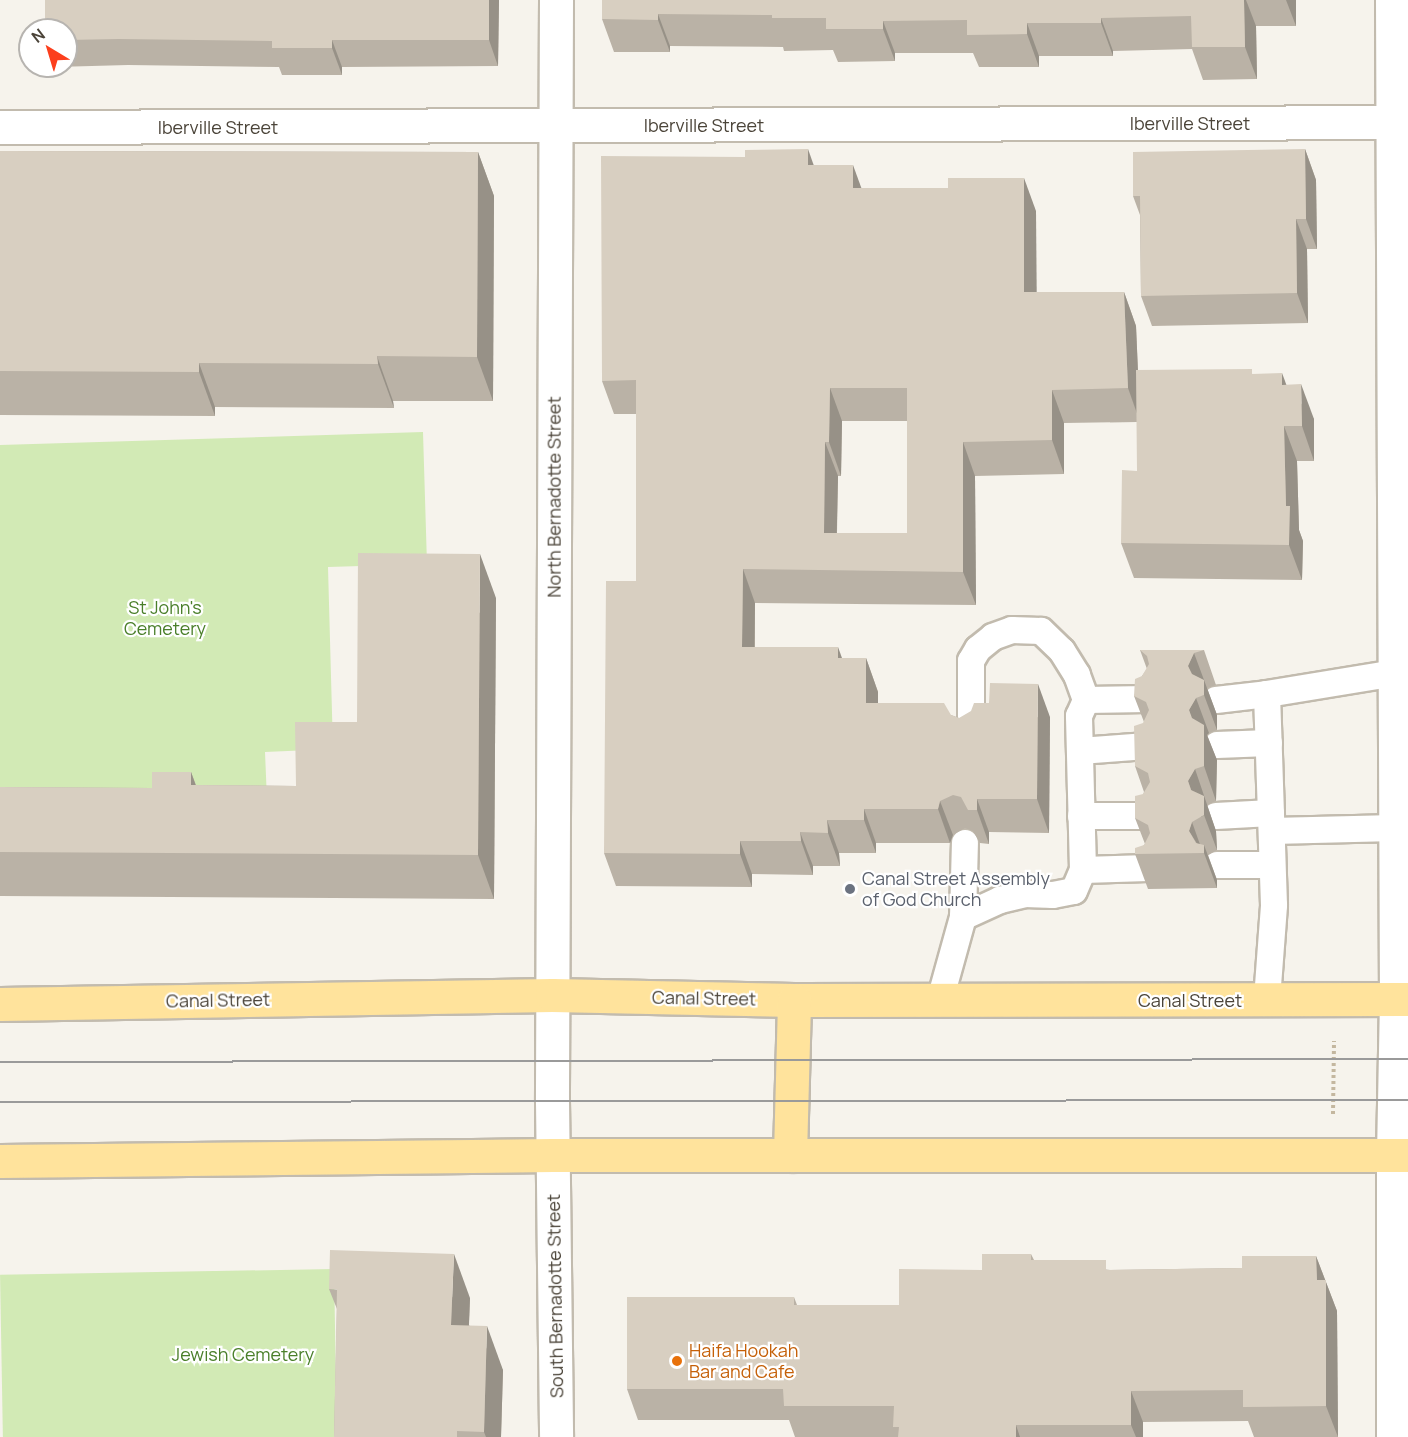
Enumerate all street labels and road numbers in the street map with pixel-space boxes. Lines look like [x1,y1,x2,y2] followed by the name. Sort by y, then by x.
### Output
[1130,112,1250,134] street label: Iberville Street
[644,114,764,136] street label: Iberville Street
[158,116,278,138] street label: Iberville Street
[543,396,565,598] street label: North Bernadotte Street
[652,986,756,1010] street label: Canal Street
[166,988,270,1012] street label: Canal Street
[1138,989,1242,1011] street label: Canal Street
[542,1194,568,1398] street label: South Bernadotte Street

